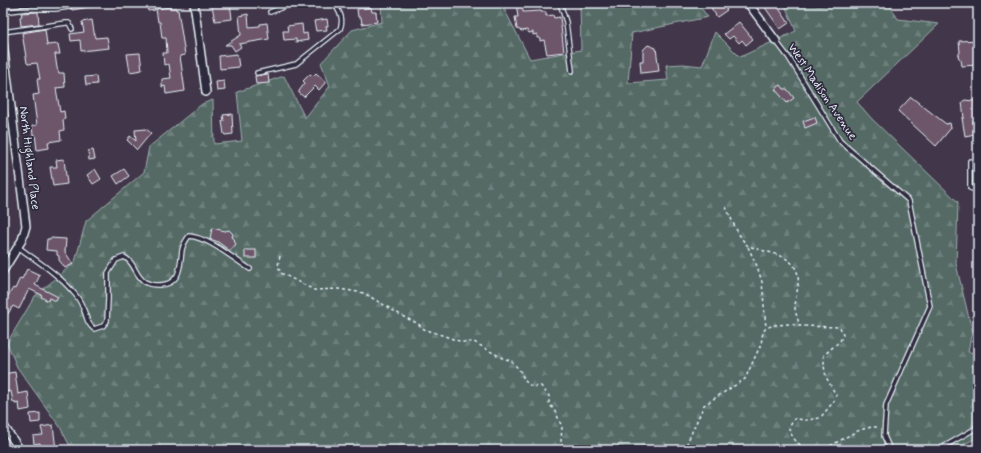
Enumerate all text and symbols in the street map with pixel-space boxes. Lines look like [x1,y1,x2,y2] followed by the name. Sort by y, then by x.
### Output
[784,41,860,143] street label: West Madison Avenue
[14,105,43,211] street label: North Highland Place

